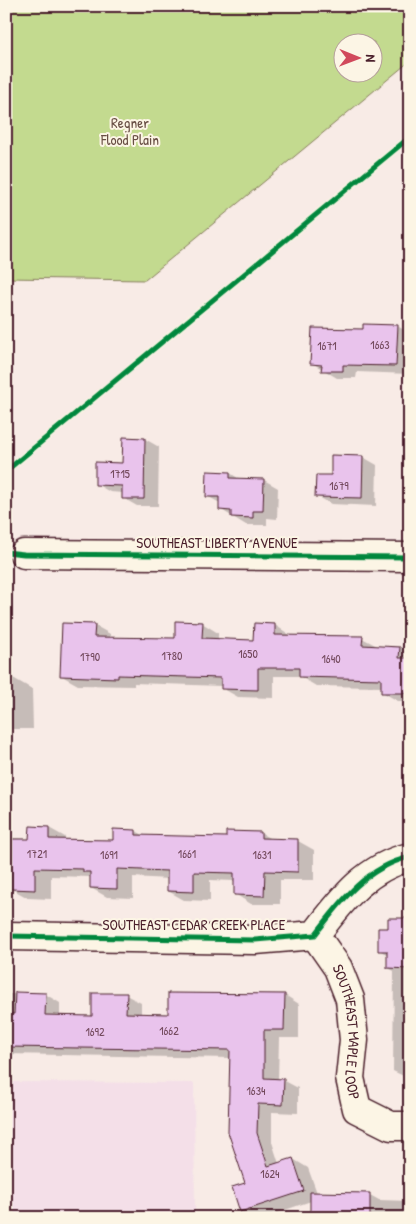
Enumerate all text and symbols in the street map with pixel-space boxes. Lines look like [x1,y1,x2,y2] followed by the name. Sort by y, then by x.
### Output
[334,32,384,82] north arrow
[362,54,381,63] text: N
[100,112,159,150] park label: Regner Flood Plain
[370,336,390,353] house number: 1663
[317,337,337,354] house number: 1671
[110,465,130,482] house number: 1715
[329,477,349,494] house number: 1679
[136,532,298,553] street label: SOUTHEAST LIBERTY AVENUE
[238,645,258,662] house number: 1650
[162,647,182,664] house number: 1780
[80,648,100,665] house number: 1790
[321,650,341,667] house number: 1640
[27,845,47,862] house number: 1721
[178,845,196,862] house number: 1661
[100,846,118,863] house number: 1691
[253,846,271,863] house number: 1631
[103,914,286,935] street label: SOUTHEAST CEDAR CREEK PLACE
[328,961,366,1102] street label: SOUTHEAST MAPLE LOOP
[159,1022,179,1039] house number: 1662
[85,1023,105,1040] house number: 1692
[246,1082,266,1099] house number: 1634
[260,1165,280,1182] house number: 1624

